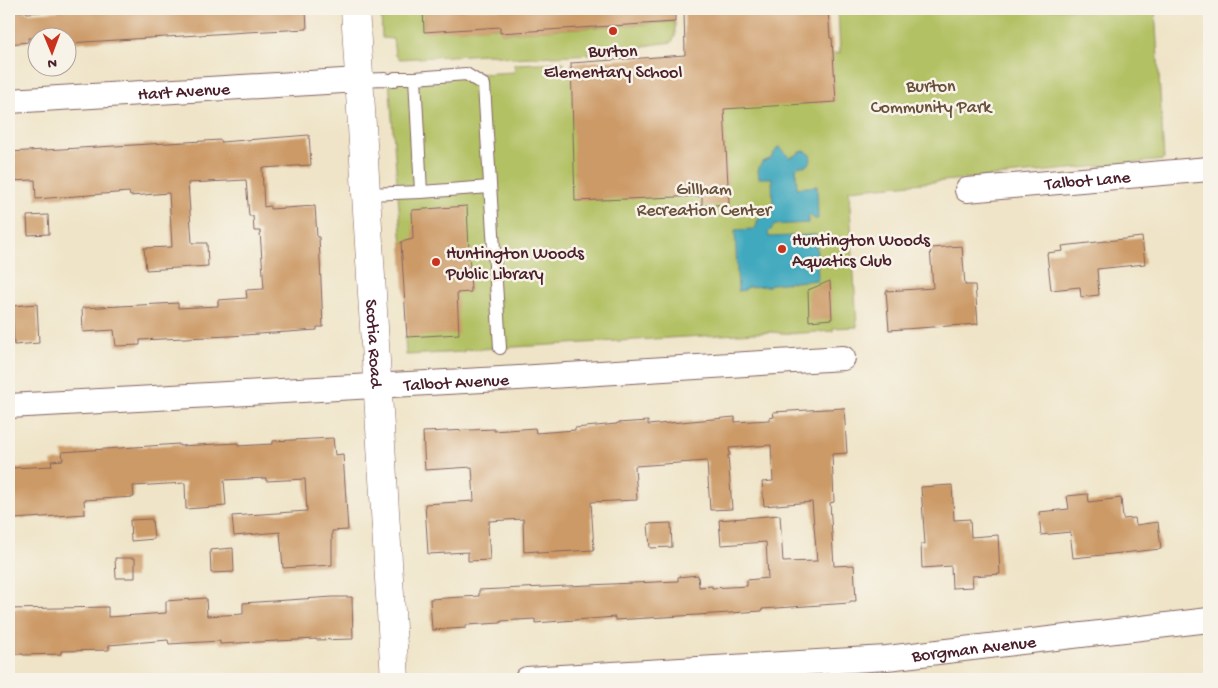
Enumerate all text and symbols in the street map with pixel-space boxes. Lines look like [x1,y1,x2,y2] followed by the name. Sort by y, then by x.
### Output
[607,25,619,37] marker: Burton Elementary School
[28,28,78,78] north arrow
[544,42,682,84] place label: Burton Elementary School
[47,54,57,71] text: N
[871,77,993,119] park label: Burton Community Park
[137,80,231,106] street label: Hart Avenue
[1043,168,1132,196] street label: Talbot Lane
[637,180,773,222] park label: Gillham Recreation Center
[792,231,931,273] place label: Huntington Woods Aquatics Club
[776,243,788,255] marker: Huntington Woods Aquatics Club
[445,244,585,286] place label: Huntington Woods Public Library
[430,256,442,268] marker: Huntington Woods Public Library
[359,299,386,390] street label: Scotia Road
[402,370,511,397] street label: Talbot Avenue
[910,632,1038,668] street label: Borgman Avenue

